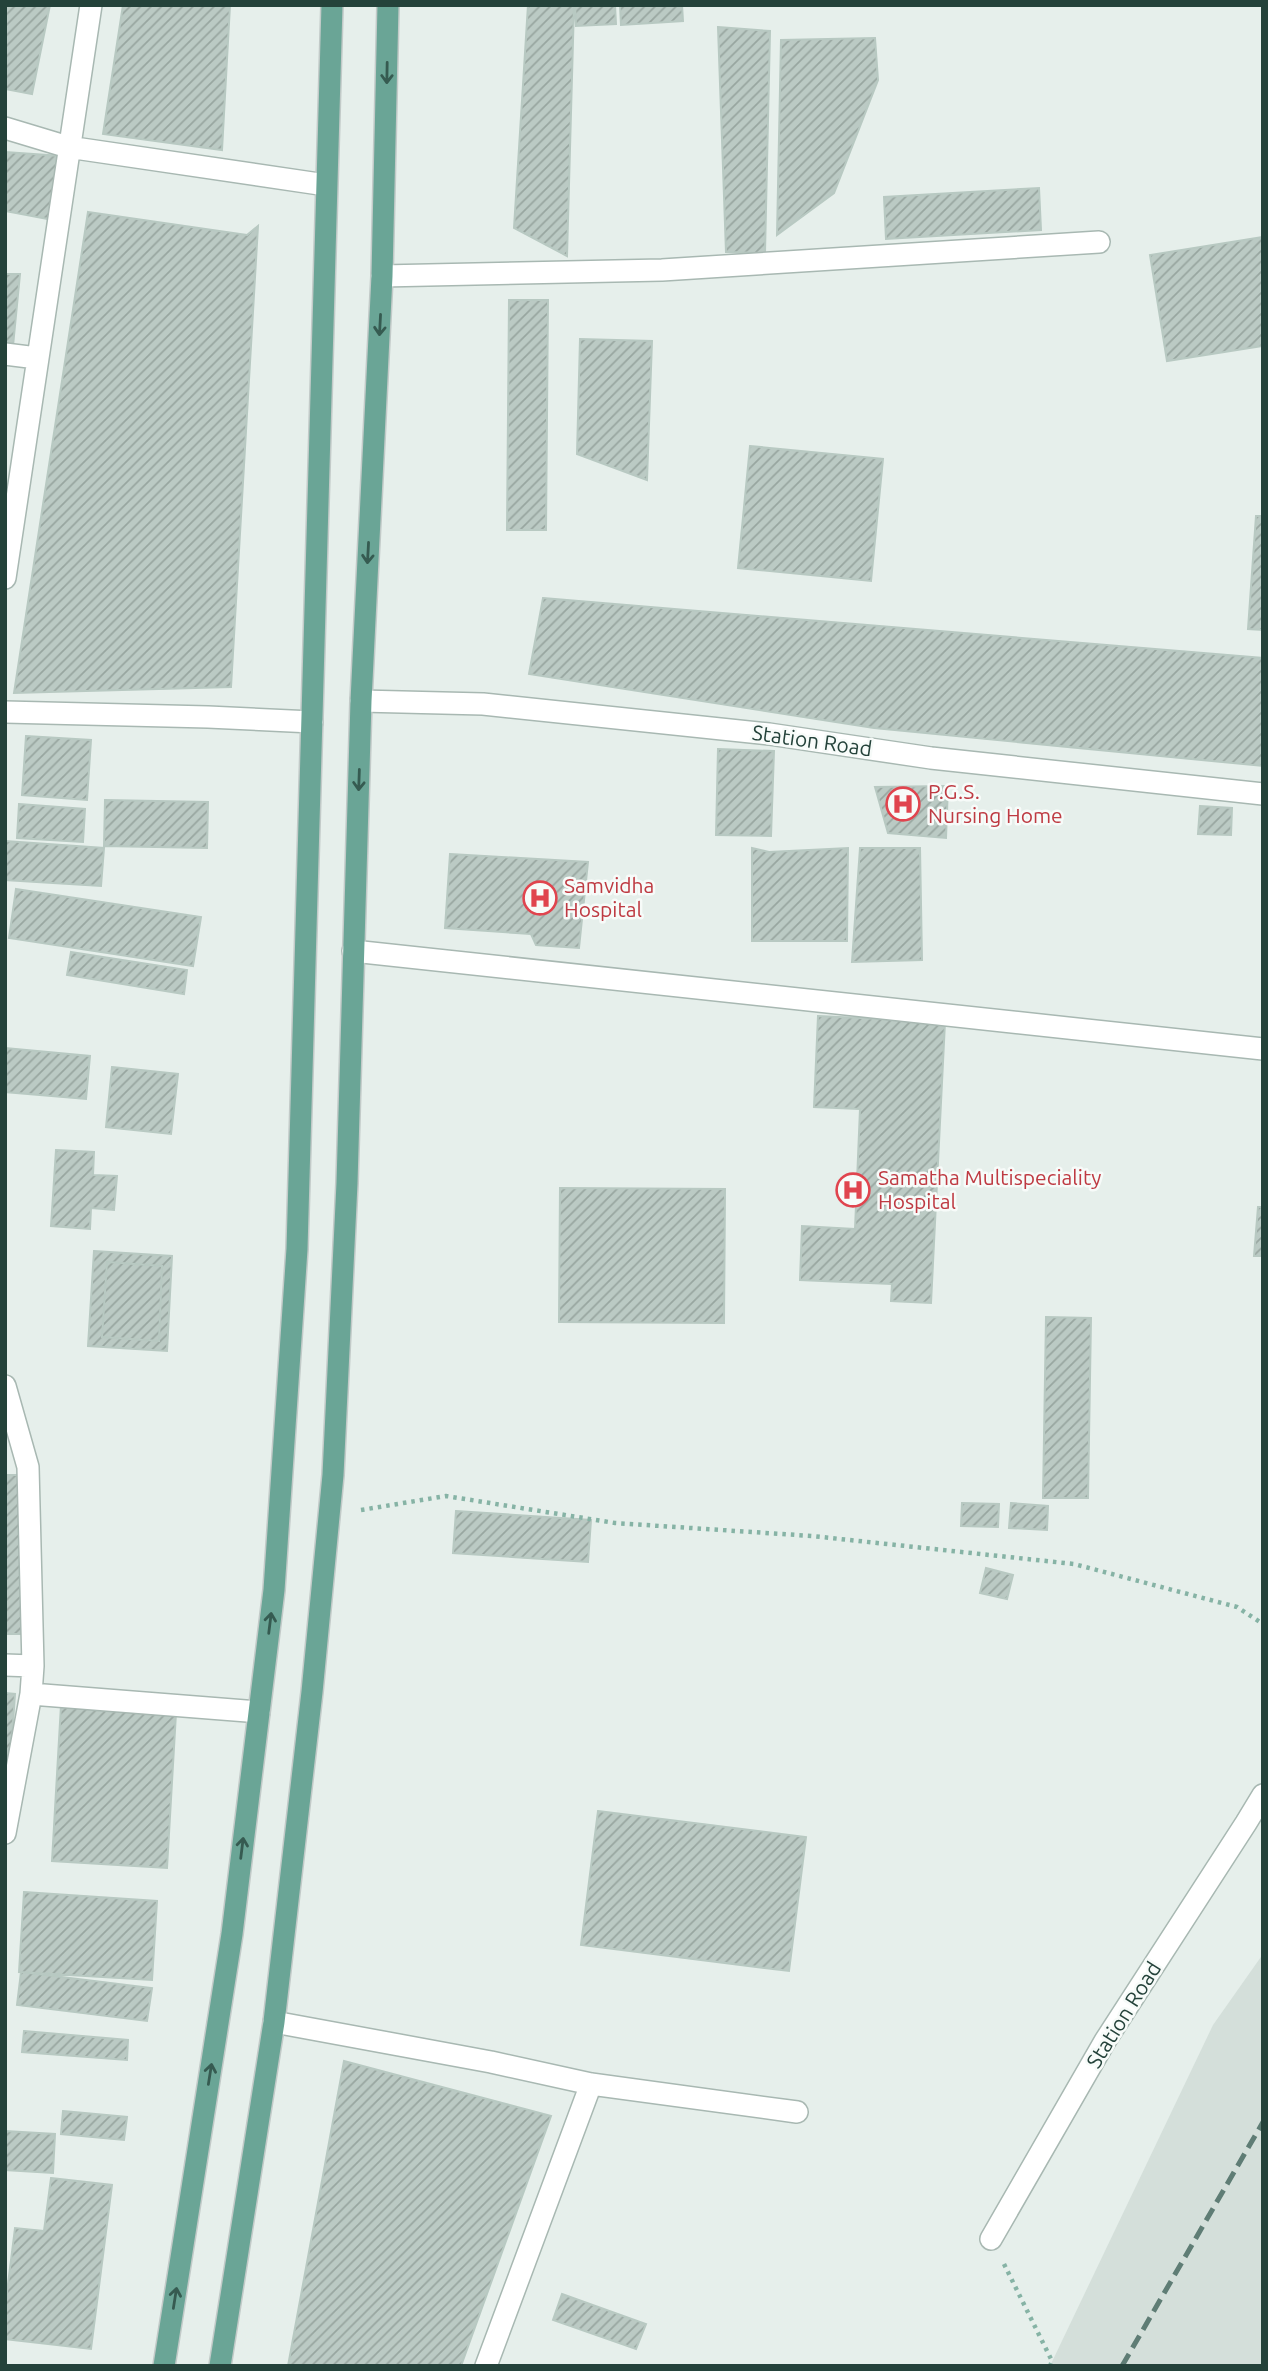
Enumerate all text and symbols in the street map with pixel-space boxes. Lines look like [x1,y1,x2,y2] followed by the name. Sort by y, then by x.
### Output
[380,62,393,85] one-way arrow
[373,314,386,337] one-way arrow
[362,541,375,564] one-way arrow
[751,720,874,760] street label: Station Road
[352,768,365,791] one-way arrow
[928,779,1063,827] place label: P.G.S. Nursing Home
[884,785,922,823] hospital icon: P.G.S. Nursing Home
[564,873,654,921] place label: Samvidha Hospital
[521,879,559,917] hospital icon: Samvidha Hospital
[878,1165,1101,1213] place label: Samatha Multispeciality Hospital
[834,1171,872,1209] hospital icon: Samatha Multispeciality Hospital
[263,1612,276,1634] one-way arrow
[236,1838,249,1860] one-way arrow
[1081,1957,1165,2072] street label: Station Road
[204,2063,217,2085] one-way arrow
[169,2287,182,2310] one-way arrow

